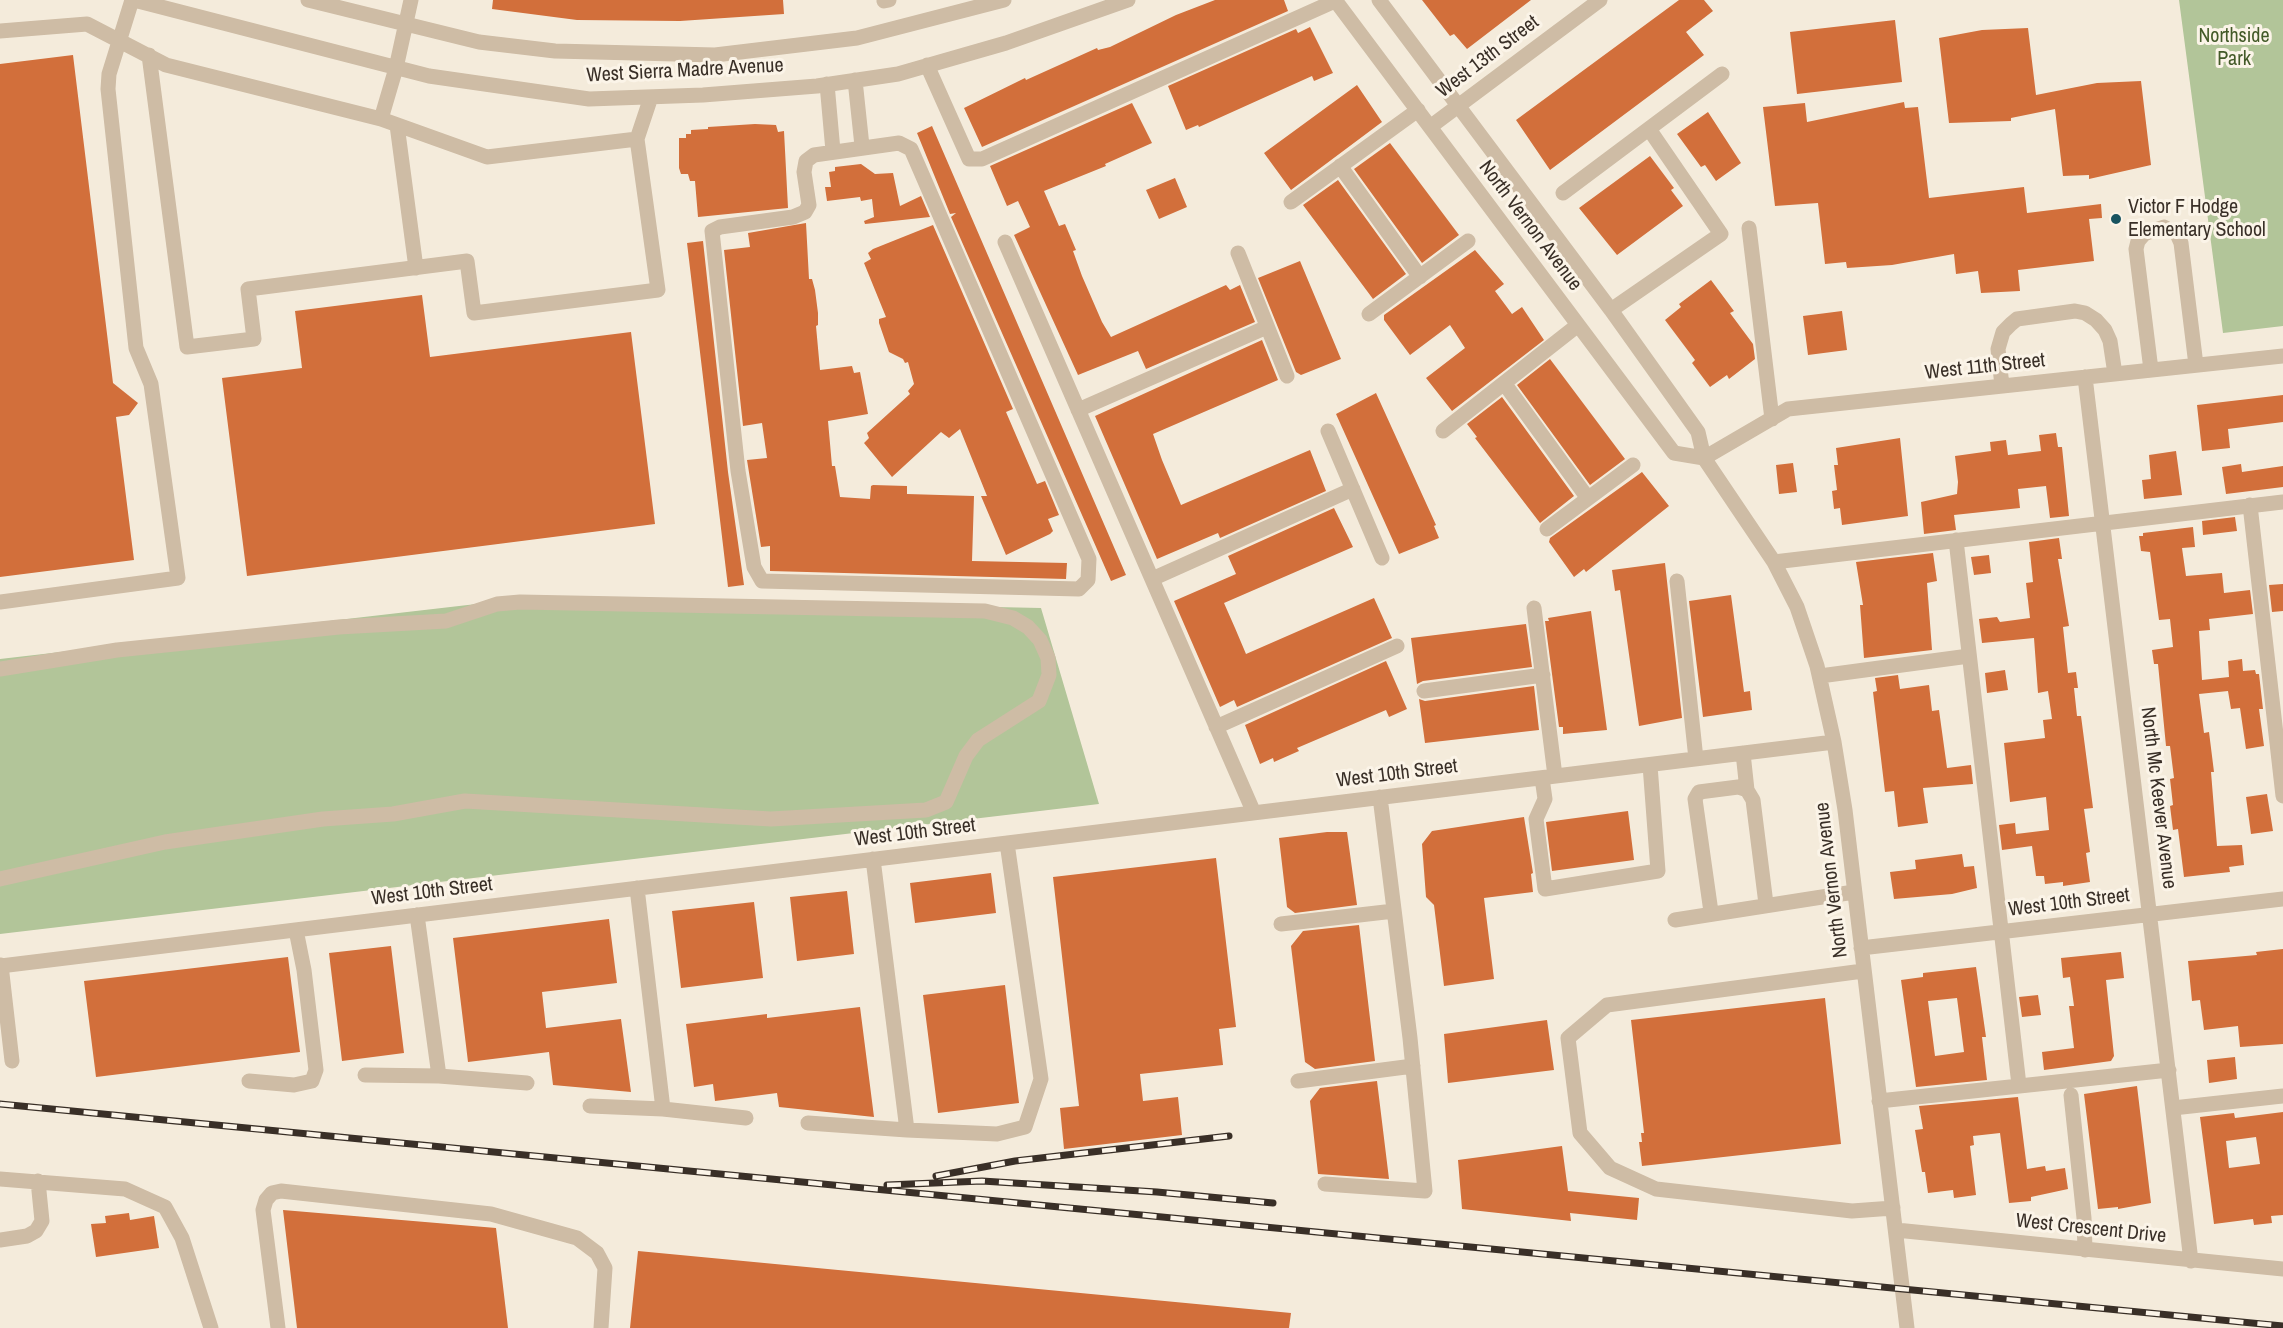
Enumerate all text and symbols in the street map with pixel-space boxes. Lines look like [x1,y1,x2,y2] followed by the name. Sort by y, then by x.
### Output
[1432,11,1544,103] street label: West 13th Street
[2198,25,2270,72] park label: Northside Park
[586,54,784,88] street label: West Sierra Madre Avenue
[1473,156,1587,296] street label: North Vernon Avenue
[2128,196,2266,243] place label: Victor F Hodge Elementary School
[2109,212,2123,226] marker: Victor F Hodge Elementary School
[1924,349,2046,385] street label: West 11th Street
[2135,706,2181,890] street label: North Mc Keever Avenue
[1335,755,1459,793] street label: West 10th Street
[1811,801,1853,959] street label: North Vernon Avenue
[853,814,977,852] street label: West 10th Street
[370,873,494,911] street label: West 10th Street
[2007,884,2131,922] street label: West 10th Street
[2015,1209,2167,1249] street label: West Crescent Drive

